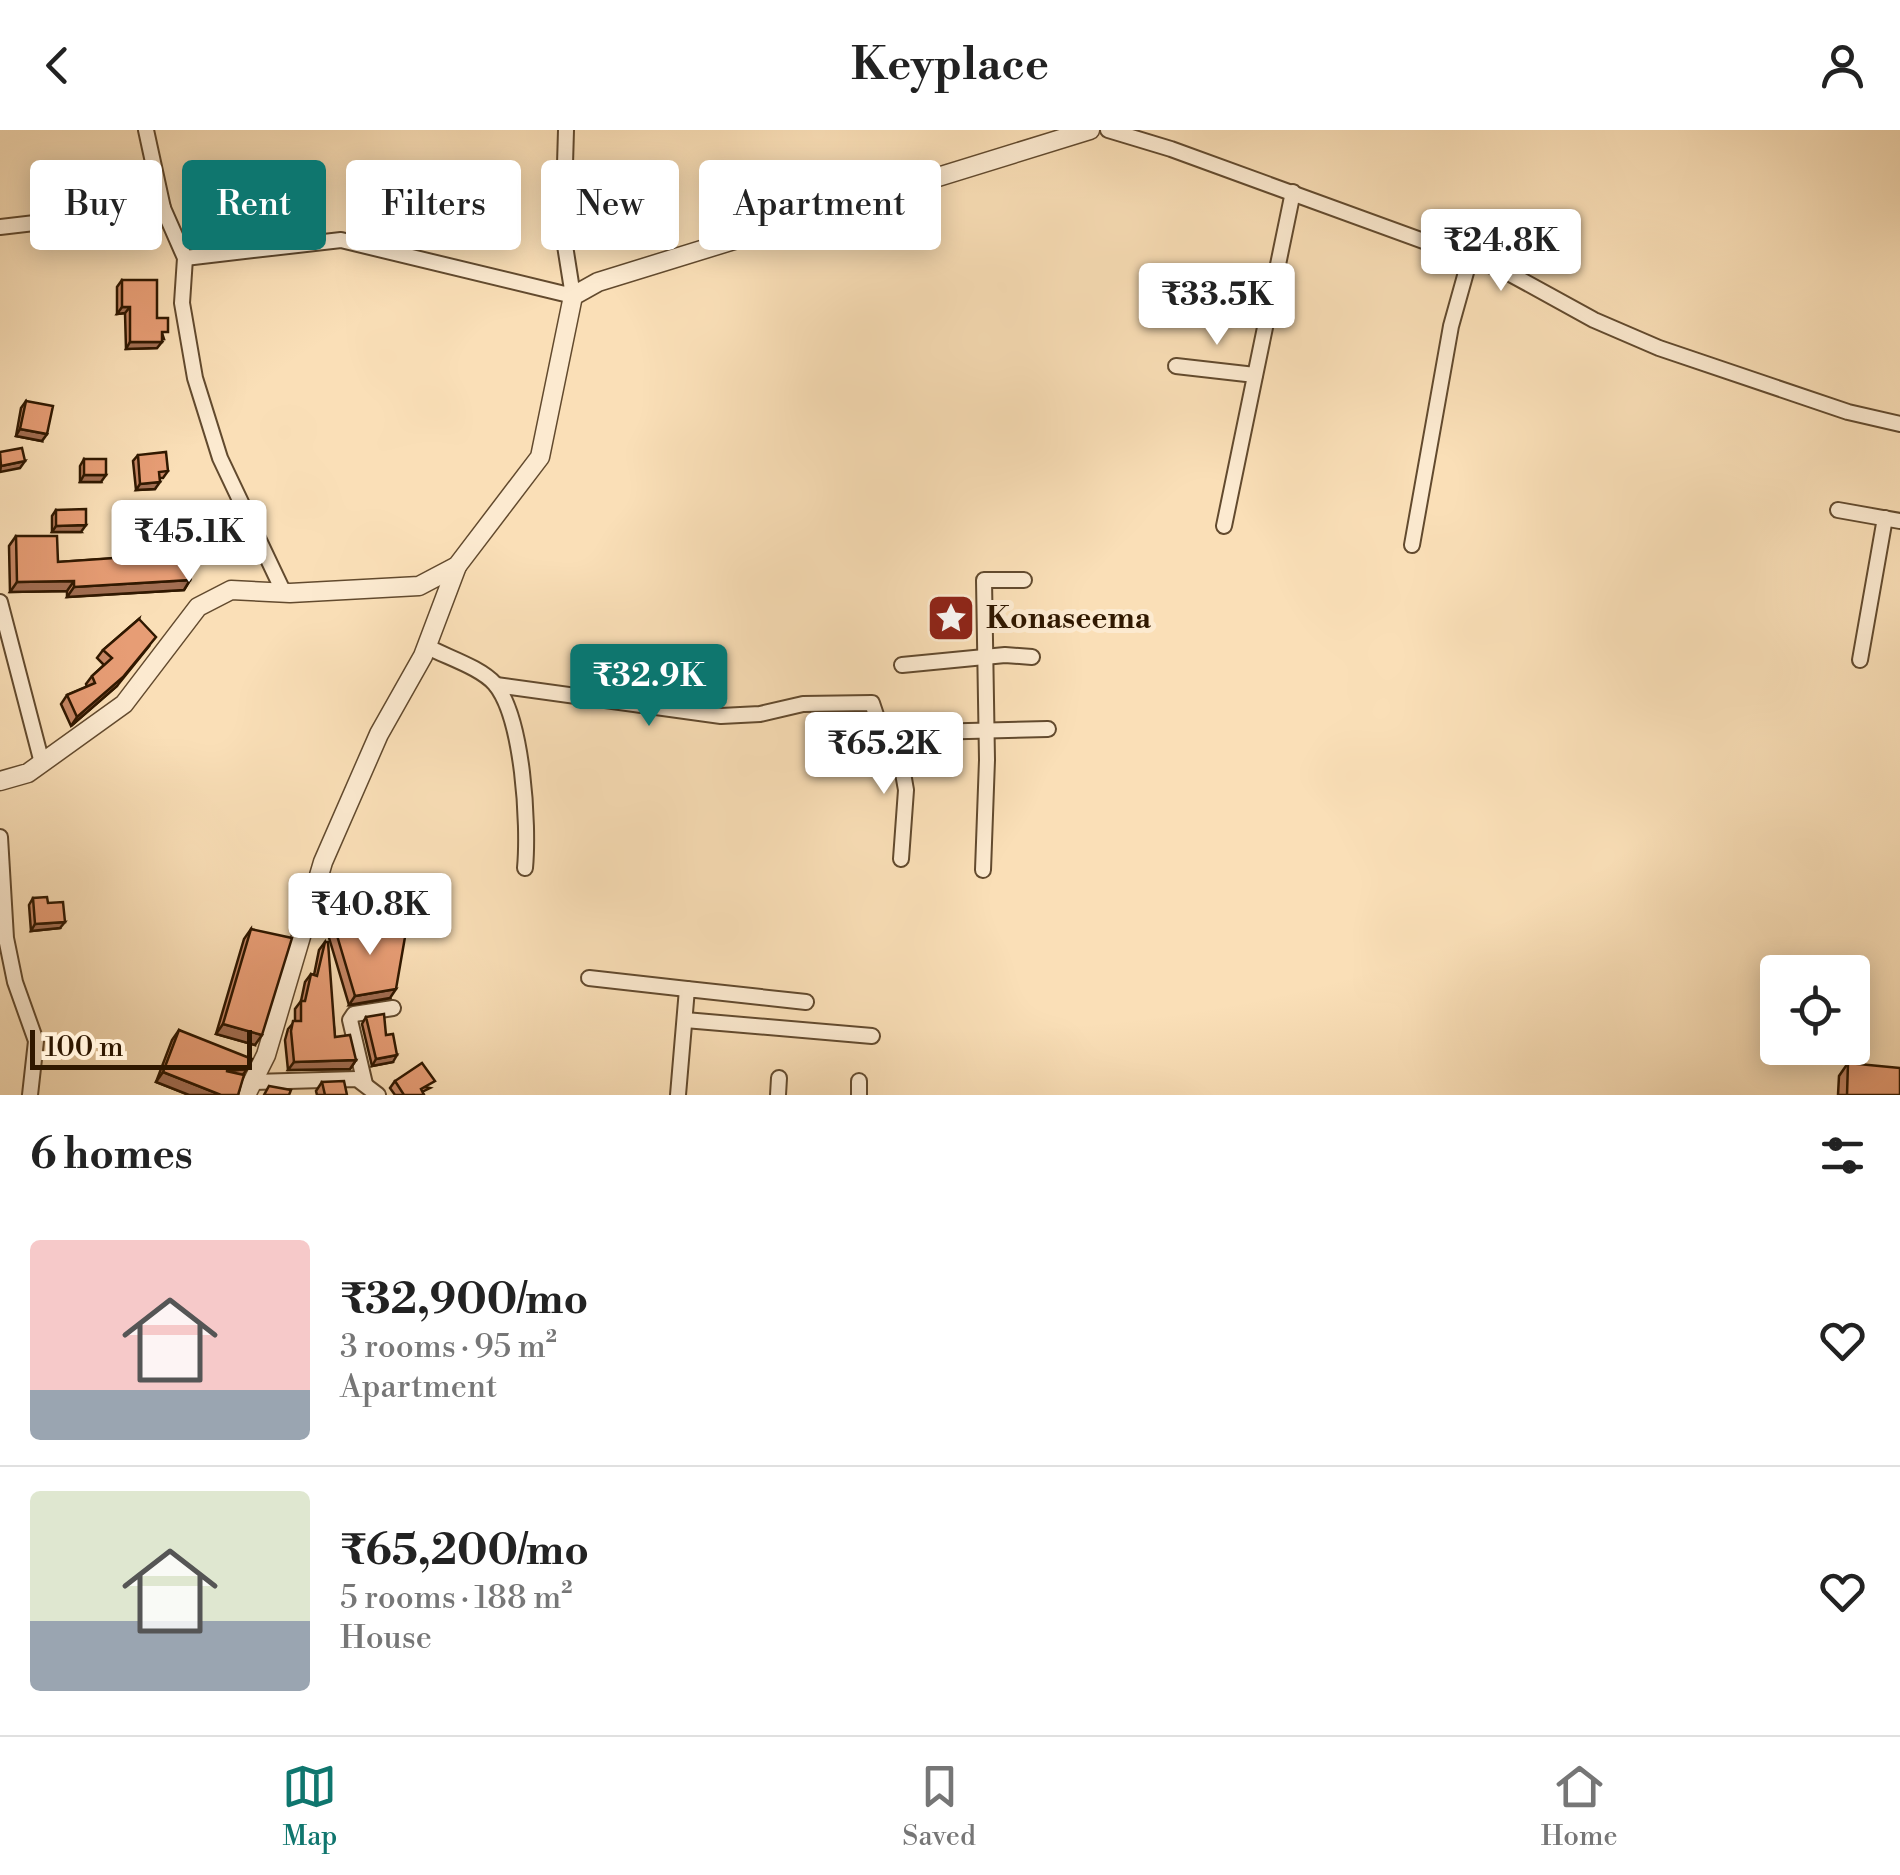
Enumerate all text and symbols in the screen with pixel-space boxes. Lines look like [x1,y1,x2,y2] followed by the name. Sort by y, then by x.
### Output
[851,37,1049,94] text: Keyplace
[30,38,85,93] icon: back
[1815,38,1870,93] icon: person
[30,160,162,250] chip: Buy
[182,160,326,250] chip: Rent
[346,160,521,250] chip: Filters
[541,160,679,250] chip: New
[699,160,941,250] chip: Apartment
[1420,209,1582,294] pin: ₹24.8K
[1443,221,1559,261] text: ₹24.8K
[1136,263,1298,348] pin: ₹33.5K
[1161,275,1273,315] text: ₹33.5K
[108,500,270,585] pin: ₹45.1K
[134,512,244,552] text: ₹45.1K
[925,592,977,644] place icon: Konaseema
[986,600,1152,638] place label: Konaseema
[568,644,730,729] pin: ₹32.9K
[592,656,706,696] text: ₹32.9K
[803,712,965,797] pin: ₹65.2K
[827,724,941,764] text: ₹65.2K
[289,873,451,958] pin: ₹40.8K
[310,885,430,925] text: ₹40.8K
[1760,955,1870,1065] map controls
[1760,955,1870,1065] button: locate
[30,1025,252,1070] scale bar
[45,1030,124,1065] text: 100 m
[1815,1128,1870,1183] icon: filters
[30,1129,193,1182] text: 6 homes
[340,1274,588,1327] text: ₹32,900/mo
[110,1280,230,1400] icon: home
[1815,1313,1870,1368] icon: heart
[340,1327,557,1367] text: 3 rooms · 95 m²
[340,1367,497,1407] text: Apartment
[340,1525,589,1578] text: ₹65,200/mo
[110,1531,230,1651] icon: home
[1815,1564,1870,1619] icon: heart
[340,1578,572,1618] text: 5 rooms · 188 m²
[340,1618,432,1658] text: House
[282,1759,338,1854] tab: Map
[902,1759,976,1854] tab: Saved
[1541,1759,1618,1854] tab: Home

